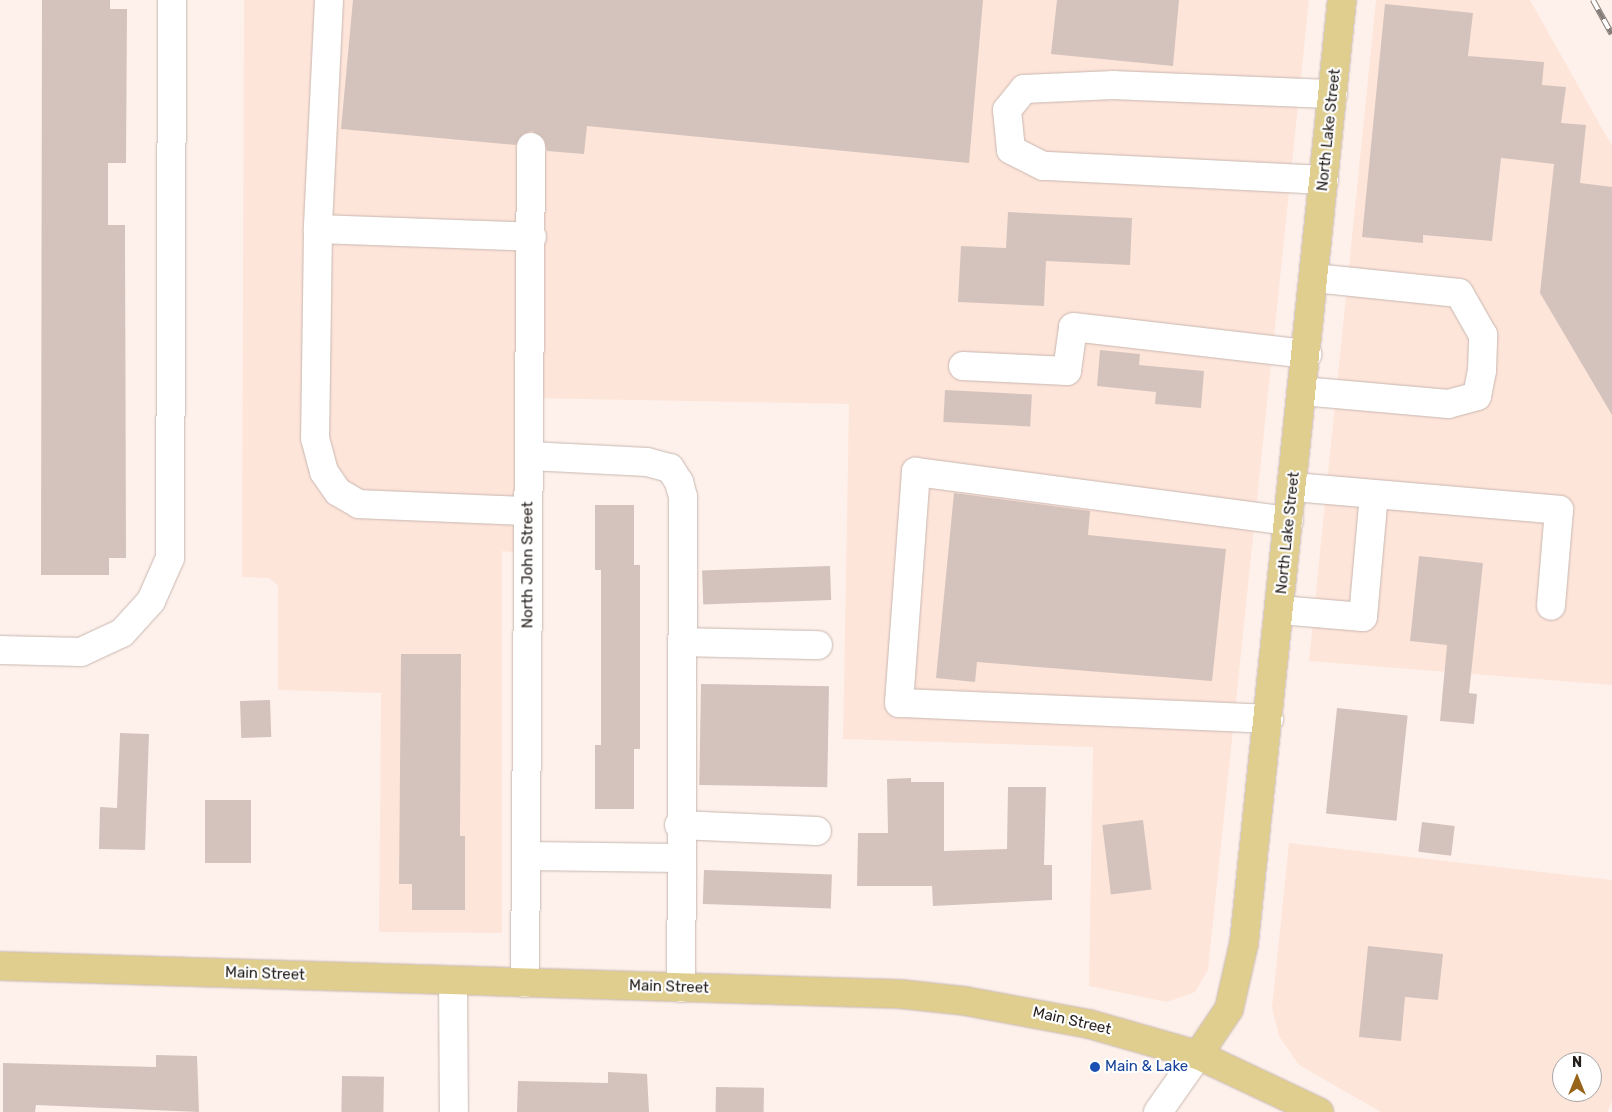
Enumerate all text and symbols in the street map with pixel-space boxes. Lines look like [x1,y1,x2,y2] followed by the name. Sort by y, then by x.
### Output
[1314,68,1344,192] street label: North Lake Street
[1273,471,1303,595] street label: North Lake Street
[519,502,537,628] street label: North John Street
[225,964,305,984] street label: Main Street
[629,977,709,997] street label: Main Street
[1031,1003,1113,1039] street label: Main Street
[1552,1052,1602,1102] north arrow
[1572,1054,1582,1071] text: N
[1105,1058,1188,1076] place label: Main & Lake
[1089,1061,1101,1073] marker: Main & Lake

